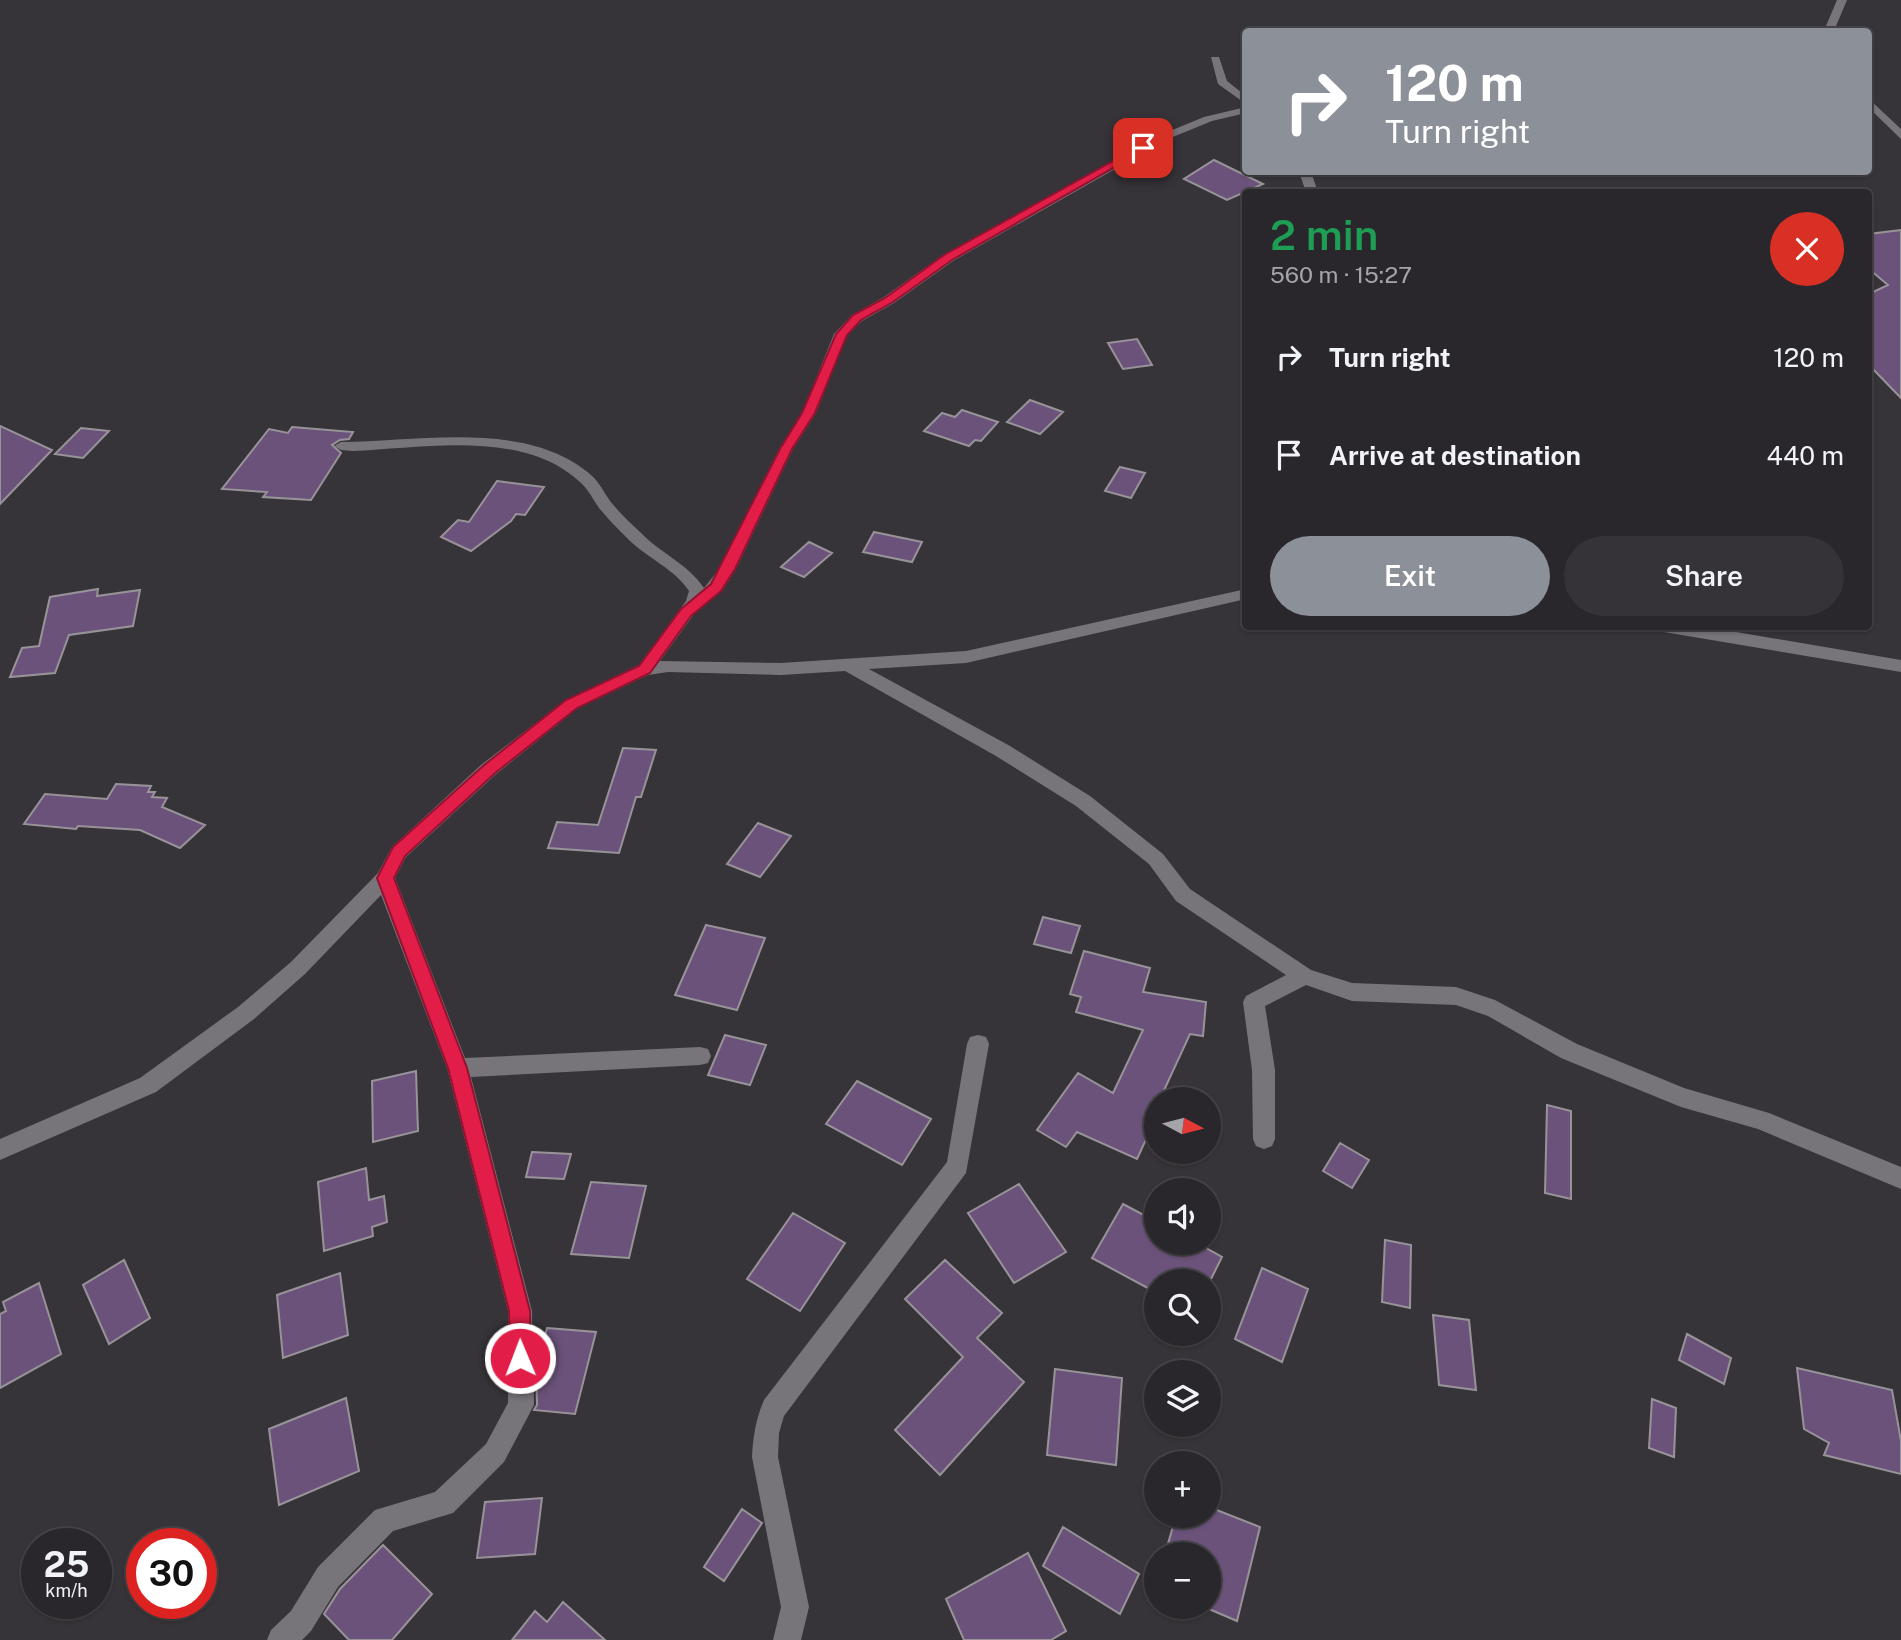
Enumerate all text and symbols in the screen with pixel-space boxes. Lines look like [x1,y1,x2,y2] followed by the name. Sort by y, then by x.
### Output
[1385,54,1524,112] text: 120 m
[1270,56,1361,147] icon: right
[1385,113,1530,150] text: Turn right
[1113,118,1173,178] pin
[1124,129,1162,167] icon: arrive
[1270,210,1378,259] text: 2 min
[1770,212,1844,286] button: close
[1270,261,1412,288] text: 560 m · 15:27
[1270,338,1308,376] icon: right
[1329,342,1451,373] text: Turn right
[1773,342,1844,373] text: 120 m
[1270,436,1308,474] icon: arrive
[1329,440,1581,471] text: Arrive at destination
[1767,440,1844,471] text: 440 m
[1270,536,1550,616] button: Exit
[1564,536,1844,616] button: Share
[1144,1087,1222,1164] north arrow
[1144,1087,1221,1619] map controls
[1144,1178,1221,1255] button: sound
[1144,1269,1221,1346] button: search
[483,1321,557,1395] position arrow
[1144,1360,1221,1437] button: layers
[1144,1451,1221,1528] button: +
[126,1528,217,1619] speed limit sign: 30
[1144,1542,1221,1619] button: −
[44,1544,89,1585] text: 25
[45,1580,88,1601] text: km/h

